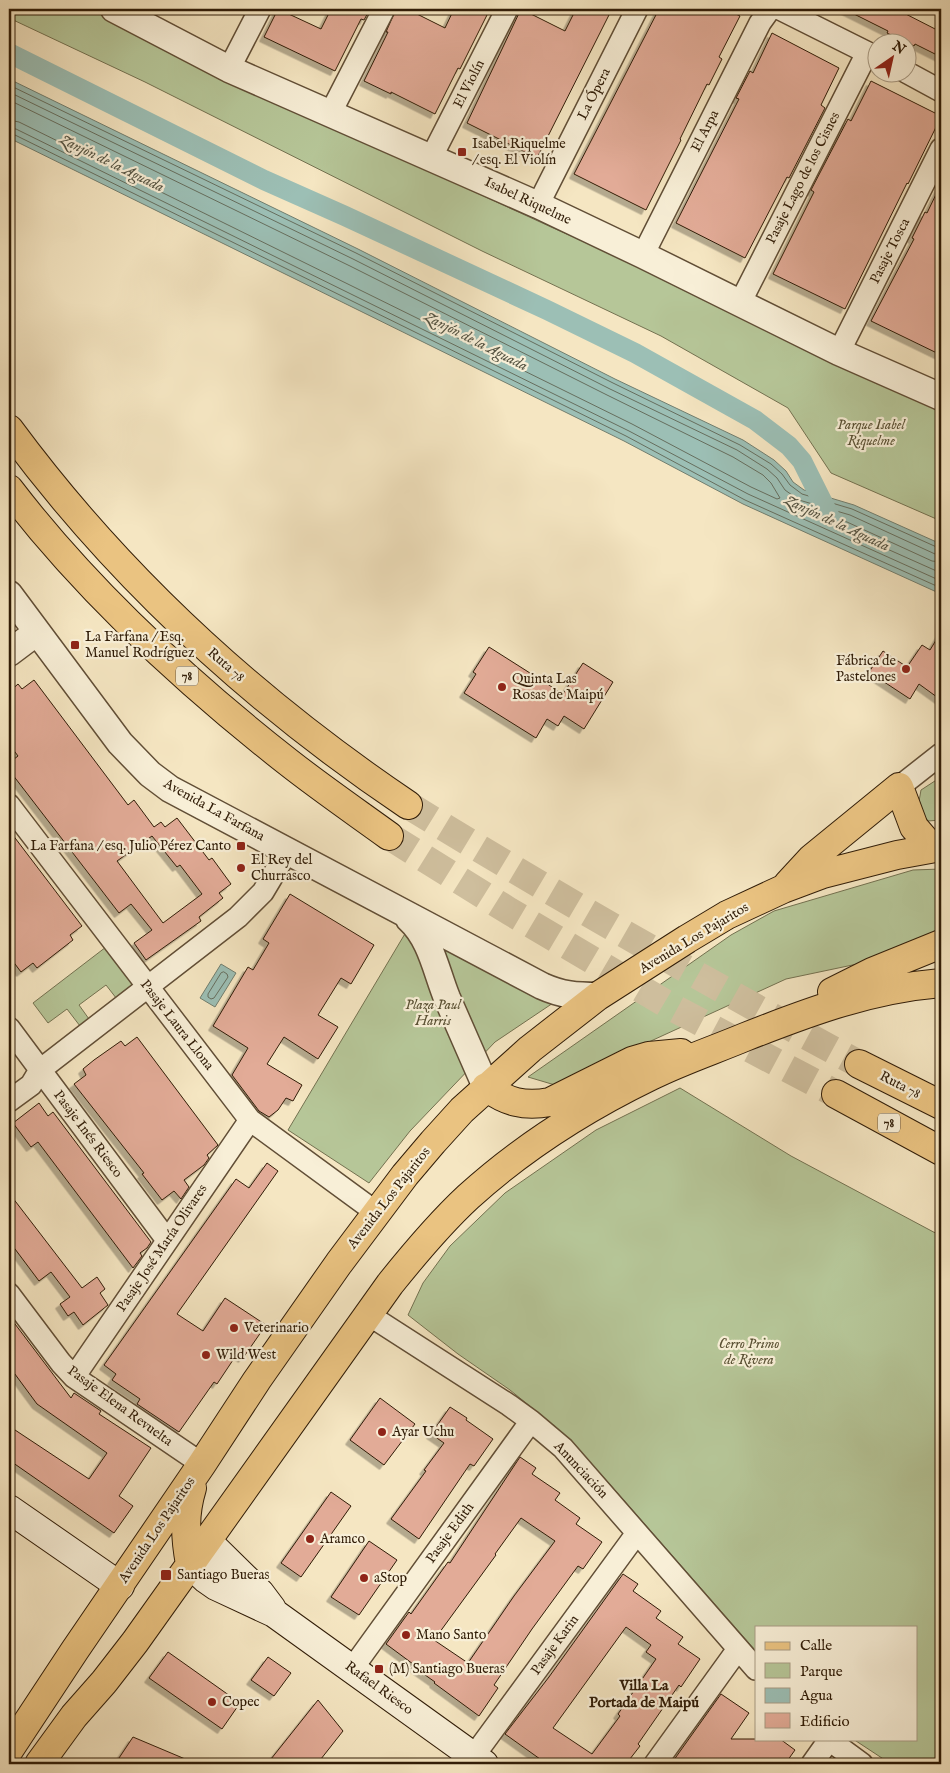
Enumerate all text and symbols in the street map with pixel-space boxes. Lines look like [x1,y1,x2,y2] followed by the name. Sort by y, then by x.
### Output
[868,32,918,82] north arrow
[888,37,909,59] text: N
[449,56,489,111] street label: El Violín
[572,64,615,123] street label: La Ópera
[687,106,724,155] street label: El Arpa
[762,109,844,247] street label: Pasaje Lago de los Cisnes
[55,129,167,197] water label: Zanjón de la Aguada
[472,135,566,169] place label: Isabel Riquelme / esq. El Violín
[456,146,468,158] marker: Isabel Riquelme / esq. El Violín
[482,173,575,229] street label: Isabel Riquelme
[866,214,915,287] street label: Pasaje Tosca
[419,306,531,376] water label: Zanjón de la Aguada
[837,416,906,450] park label: Parque Isabel Riquelme
[779,490,893,557] water label: Zanjón de la Aguada
[85,628,195,662] place label: La Farfana / Esq. Manuel Rodríguez
[69,639,81,651] marker: La Farfana / Esq. Manuel Rodríguez
[204,644,248,686] street label: Ruta 78
[836,652,897,686] place label: Fábrica de Pastelones
[900,663,912,675] marker: Fábrica de Pastelones
[176,666,198,686] road number: 78
[512,670,604,704] place label: Quinta Las Rosas de Maipú
[496,681,508,693] marker: Quinta Las Rosas de Maipú
[159,774,269,846] street label: Avenida La Farfana
[30,837,231,855] place label: La Farfana / esq. Julio Pérez Canto
[235,840,247,852] marker: La Farfana / esq. Julio Pérez Canto
[251,851,312,885] place label: El Rey del Churrasco
[235,862,247,874] marker: El Rey del Churrasco
[635,898,752,978] street label: Avenida Los Pajaritos
[136,976,219,1075] street label: Pasaje Laura Llona
[405,996,462,1030] park label: Plaza Paul Harris
[876,1067,924,1103] street label: Ruta 78
[49,1087,127,1182] street label: Pasaje Inés Riesco
[878,1114,900,1132] road number: 78
[343,1143,434,1253] street label: Avenida Los Pajaritos
[113,1181,211,1315] street label: Pasaje José María Olivares
[243,1319,309,1337] place label: Veterinario
[228,1322,240,1334] marker: Veterinario
[719,1335,779,1369] park label: Cerro Primo de Rivera
[216,1346,276,1364] place label: Wild West
[200,1349,212,1361] marker: Wild West
[64,1362,177,1451] street label: Pasaje Elena Revuelta
[391,1423,454,1441] place label: Ayar Uchu
[376,1426,388,1438] marker: Ayar Uchu
[549,1437,612,1503] street label: Anunciación
[114,1473,199,1588] street label: Avenida Los Pajaritos
[422,1499,478,1567] street label: Pasaje Edith
[319,1530,365,1548] place label: Aramco
[304,1533,316,1545] marker: Aramco
[177,1566,270,1584] place label: Santiago Bueras
[159,1568,173,1582] marker: Santiago Bueras
[374,1569,408,1587] place label: aStop
[358,1572,370,1584] marker: aStop
[527,1611,583,1679] street label: Pasaje Karin
[416,1626,487,1644] place label: Mano Santo
[755,1626,918,1740] legend
[400,1629,412,1641] marker: Mano Santo
[800,1636,832,1655] text: Calle
[341,1657,417,1719] street label: Rafael Riesco
[389,1660,505,1678] place label: (M) Santiago Bueras
[800,1662,843,1681] text: Parque
[373,1663,385,1675] marker: (M) Santiago Bueras
[589,1676,699,1712] district label: Villa La Portada de Maipú
[799,1686,833,1705] text: Agua
[222,1693,260,1711] place label: Copec
[206,1696,218,1708] marker: Copec
[800,1712,850,1731] text: Edificio

